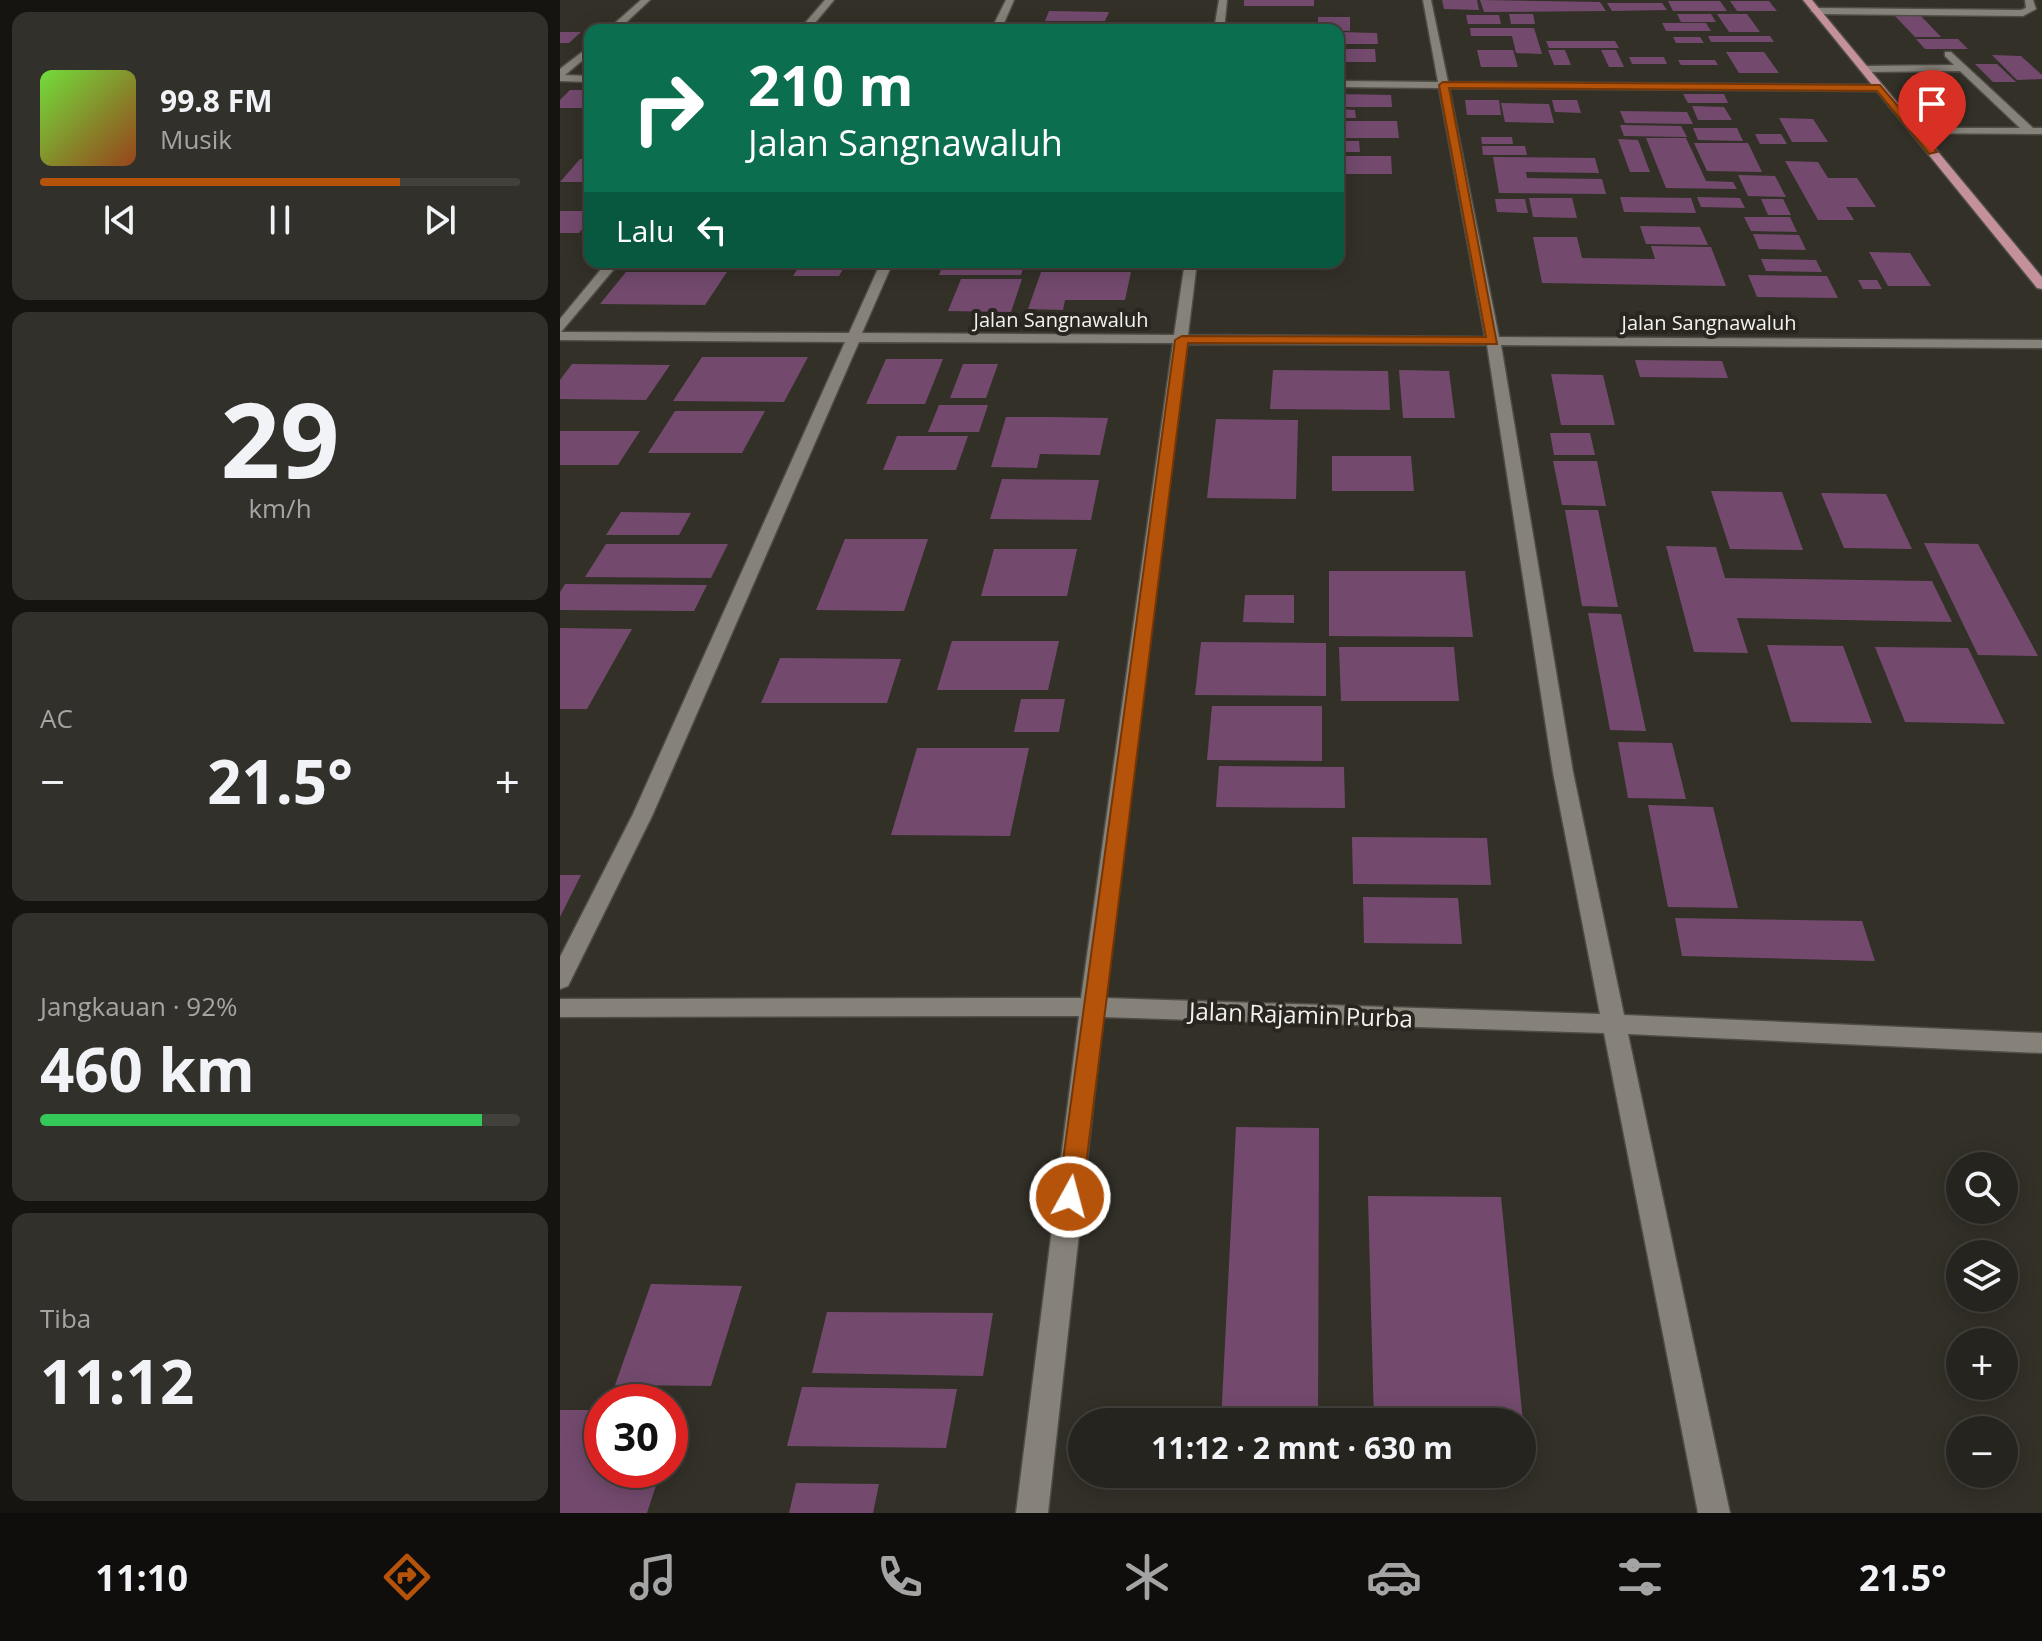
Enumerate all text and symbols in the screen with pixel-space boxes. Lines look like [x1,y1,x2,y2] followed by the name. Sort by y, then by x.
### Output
[748,46,914,122] text: 210 m
[616,56,720,160] icon: right
[1898,70,1966,152] pin
[160,80,273,121] text: 99.8 FM
[1910,82,1954,126] icon: arrive
[748,118,1063,167] text: Jalan Sangnawaluh
[160,121,232,157] text: Musik
[98,198,142,242] icon: previous
[258,198,302,242] icon: pause
[418,198,462,242] icon: next
[690,208,734,252] icon: left
[616,210,674,251] text: Lalu
[972,306,1148,333] street label: Jalan Sangnawaluh
[1620,309,1796,336] street label: Jalan Sangnawaluh
[221,367,339,508] text: 29
[248,490,312,526] text: km/h
[40,700,73,736] text: AC
[207,740,353,822] text: 21.5°
[40,751,65,811] text: −
[495,751,520,811] text: +
[40,988,238,1024] text: Jangkauan · 92%
[1187,994,1413,1034] street label: Jalan Rajamin Purba
[40,1028,255,1110] text: 460 km
[1946,1152,2018,1488] map controls
[1946,1152,2018,1224] button: search
[1028,1155,1112,1239] position arrow
[1946,1240,2018,1312] button: layers
[40,1300,91,1336] text: Tiba
[1946,1328,2018,1400] button: +
[40,1340,194,1422] text: 11:12
[584,1384,688,1488] speed limit sign: 30
[1946,1416,2018,1488] button: −
[1151,1427,1453,1468] text: 11:12 · 2 mnt · 630 m
[379,1549,435,1605] icon: directions
[625,1549,681,1605] icon: music
[872,1549,928,1605] icon: phone
[1119,1549,1175,1605] icon: climate
[1366,1549,1422,1605] icon: car
[1612,1549,1668,1605] icon: filters
[95,1553,188,1602] text: 11:10
[1859,1553,1947,1602] text: 21.5°

